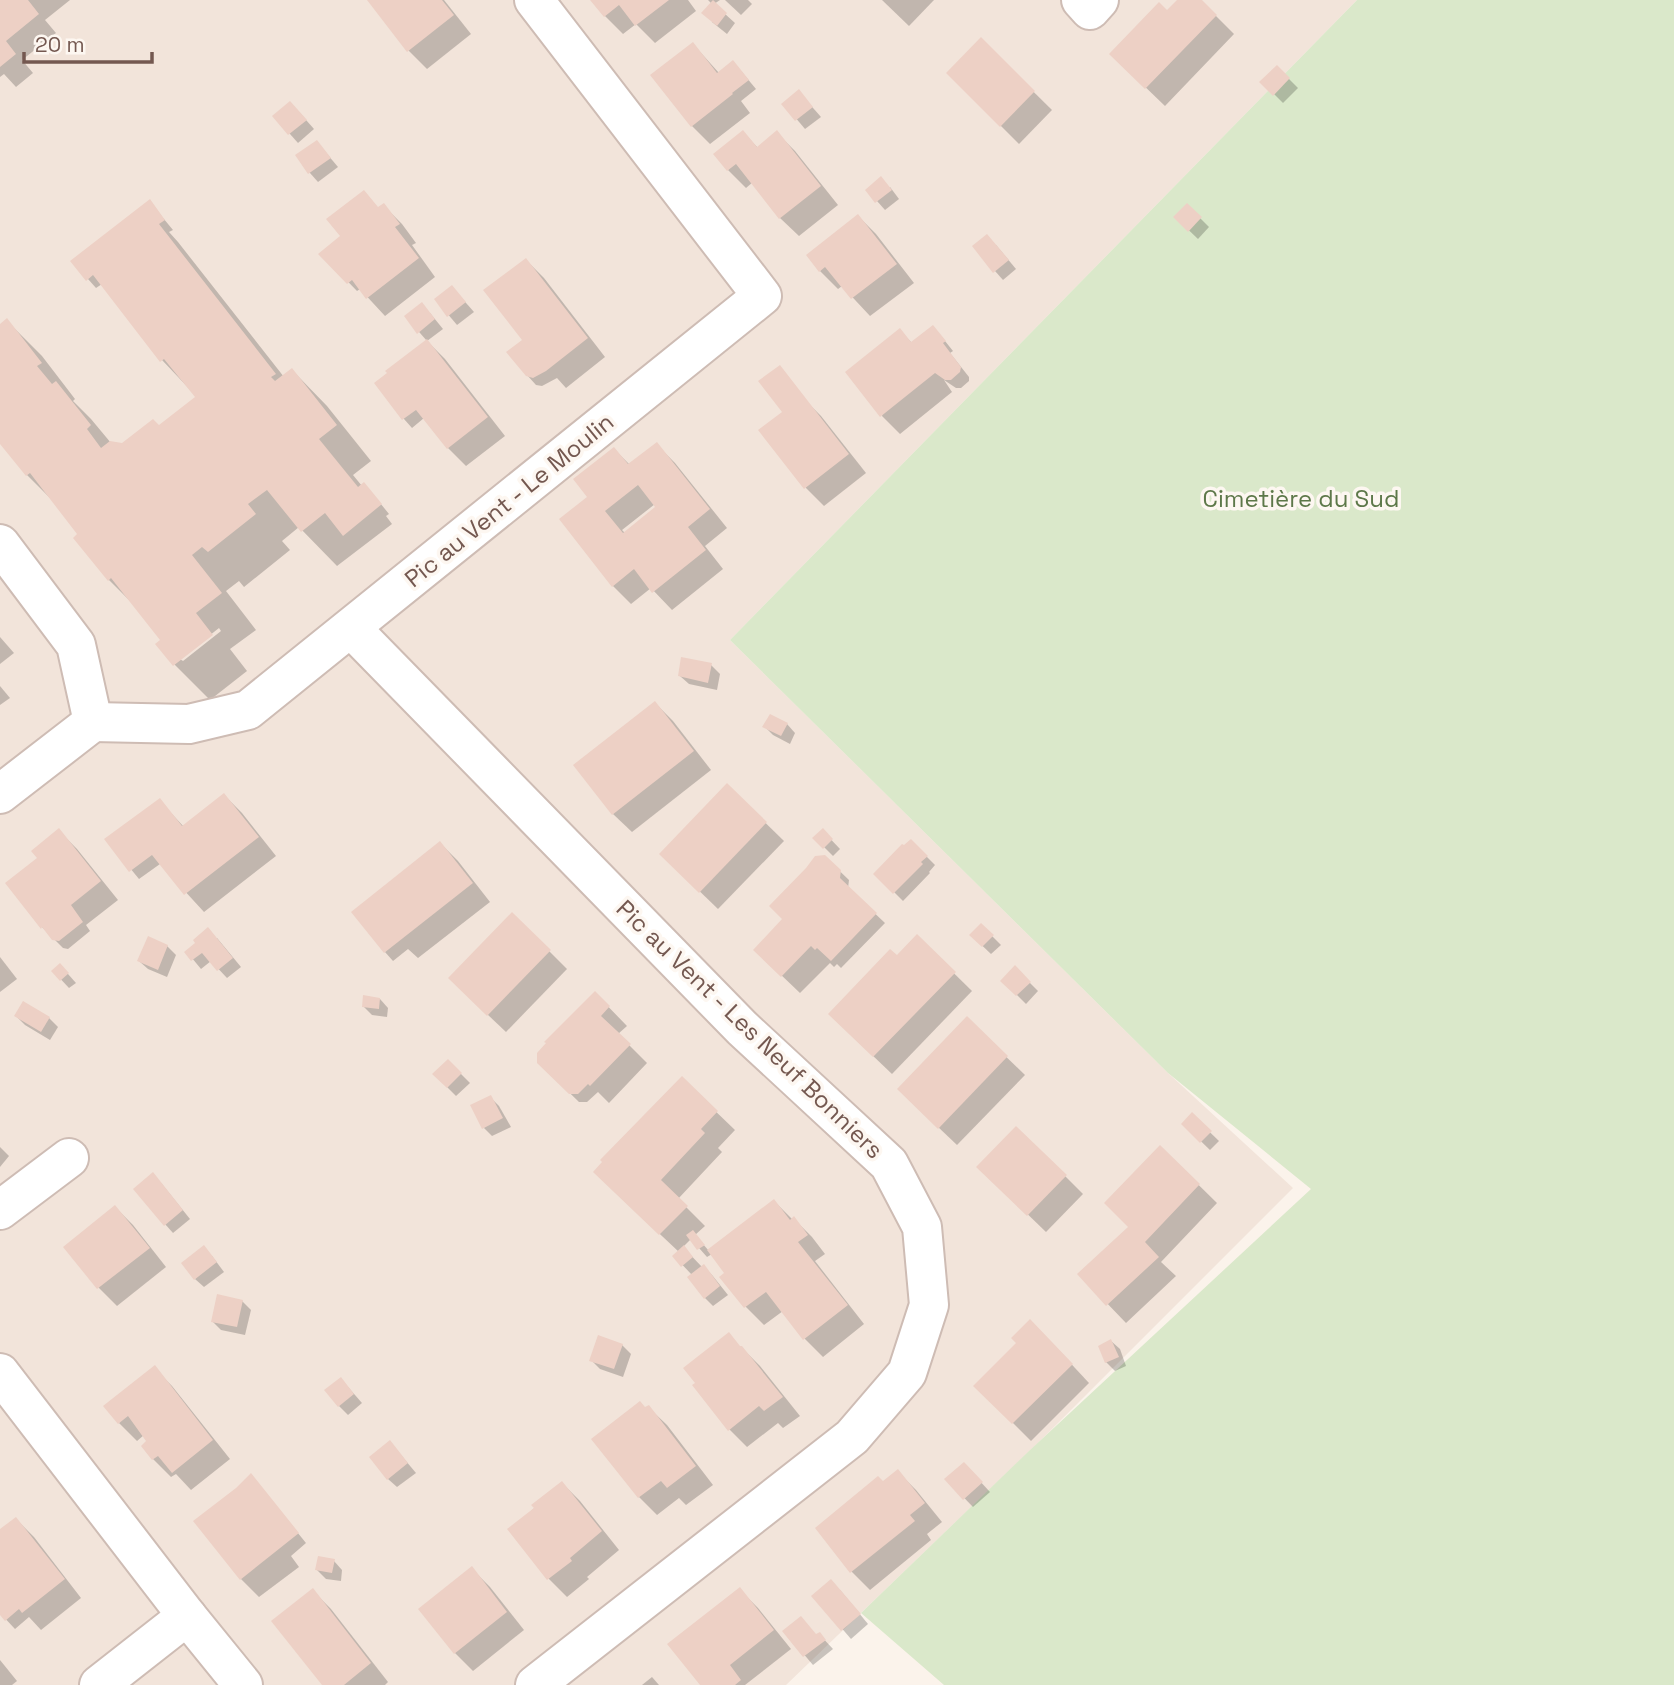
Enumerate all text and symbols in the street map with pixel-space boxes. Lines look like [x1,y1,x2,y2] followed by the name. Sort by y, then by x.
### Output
[24,21,152,65] scale bar
[35,31,85,58] text: 20 m
[398,406,620,594] street label: Pic au Vent - Le Moulin
[1203,483,1399,514] park label: Cimetière du Sud
[610,893,890,1165] street label: Pic au Vent - Les Neuf Bonniers

